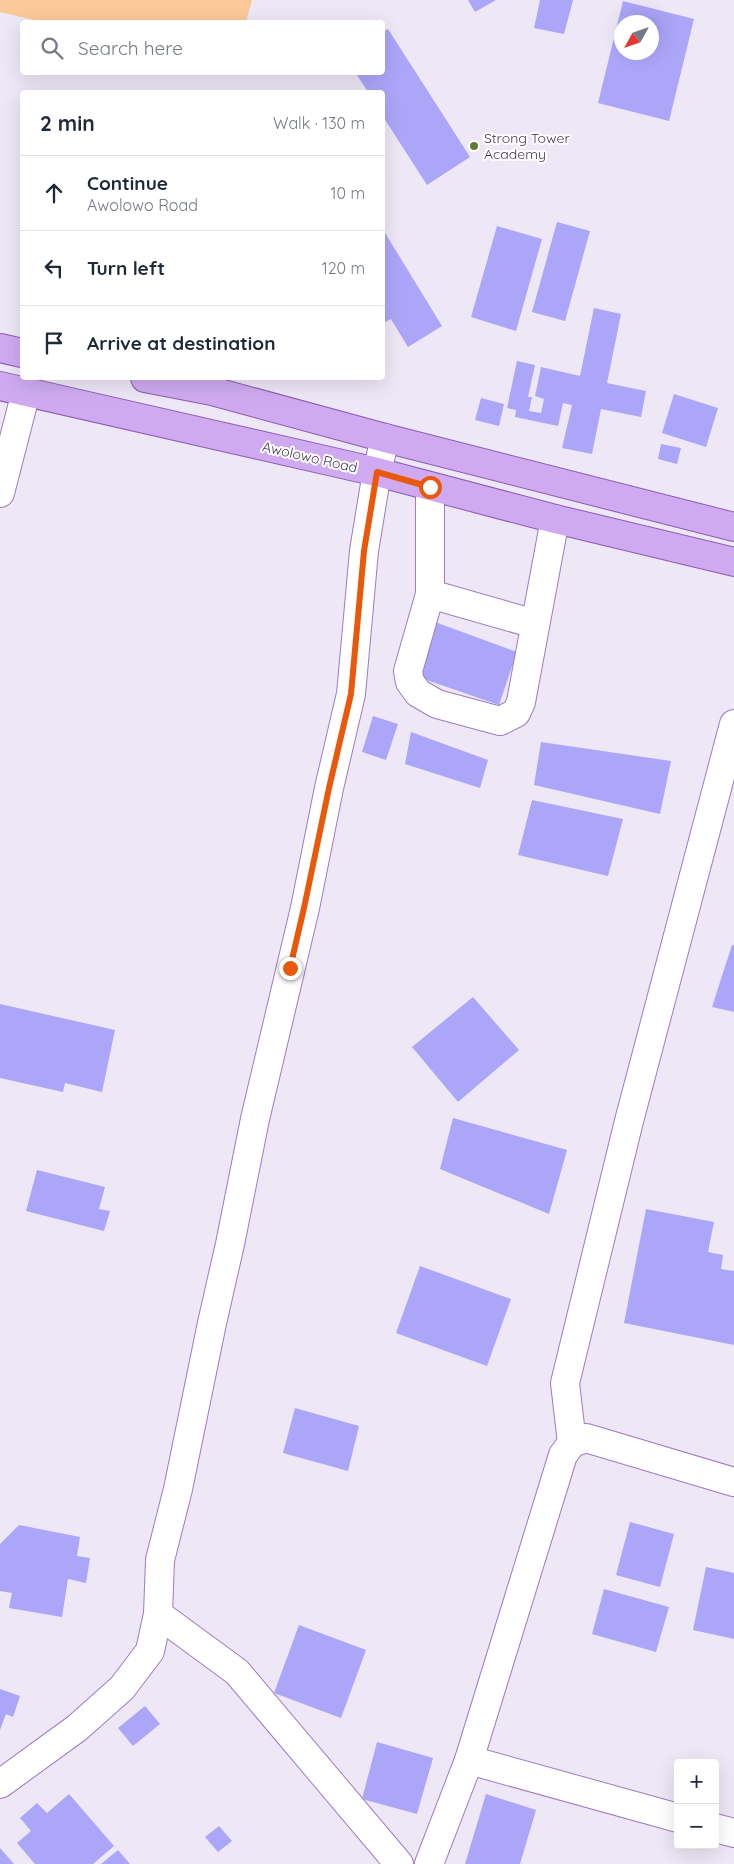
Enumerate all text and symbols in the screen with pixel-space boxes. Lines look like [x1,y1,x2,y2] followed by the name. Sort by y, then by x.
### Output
[614,15,659,60] north arrow
[20,20,385,75] search box
[38,34,66,62] icon: search
[78,36,183,60] text: Search here
[40,110,95,136] text: 2 min
[273,113,365,133] text: Walk · 130 m
[484,129,570,163] place label: Strong Tower Academy
[468,140,480,152] marker: Strong Tower Academy
[87,171,168,195] text: Continue
[40,179,68,207] icon: ahead
[331,183,365,203] text: 10 m
[87,195,198,215] text: Awolowo Road
[40,254,68,282] icon: left
[87,256,165,280] text: Turn left
[322,258,365,278] text: 120 m
[40,329,68,357] icon: arrive
[87,331,276,355] text: Arrive at destination
[261,437,359,477] street label: Awolowo Road
[419,476,442,499] route start
[279,957,302,980] route end
[674,1759,719,1849] map controls
[674,1759,719,1804] button: +
[674,1804,719,1849] button: −

